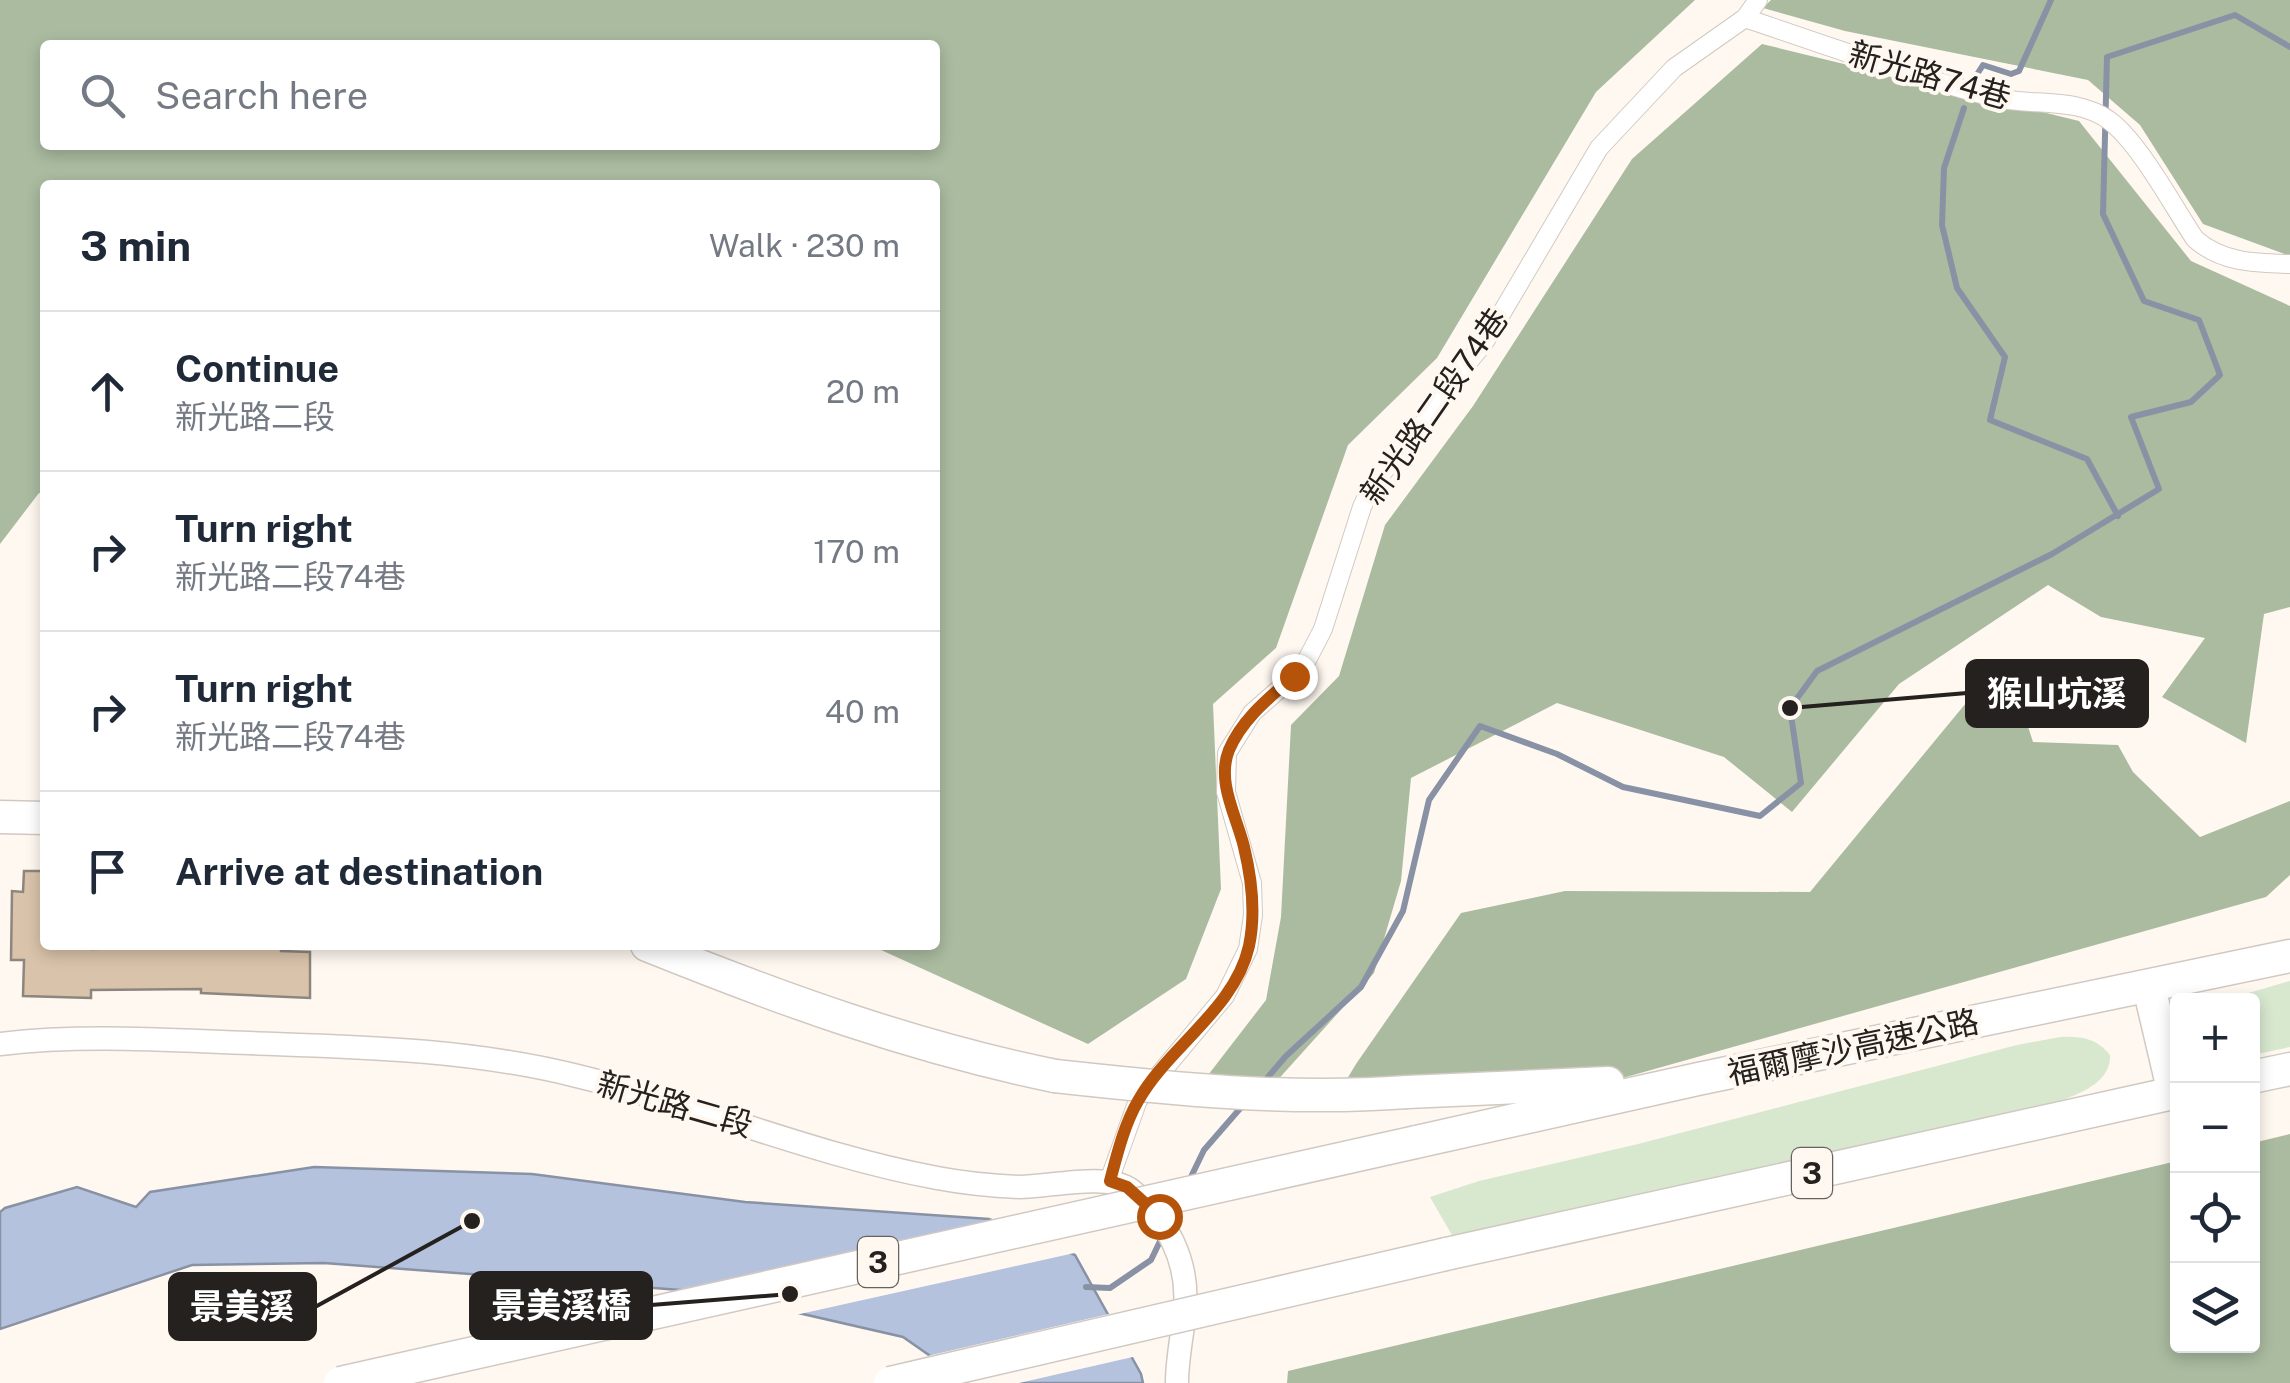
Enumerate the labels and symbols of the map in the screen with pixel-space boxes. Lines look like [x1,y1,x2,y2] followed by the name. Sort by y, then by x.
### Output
[1845,34,2015,116] street label: 新光路74巷
[1353,301,1515,511] street label: 新光路二段74巷
[1272,654,1318,700] route end
[1967,661,2147,726] callout: 猴山坑溪
[1987,673,2127,714] text: 猴山坑溪
[1724,1002,1982,1092] street label: 福爾摩沙高速公路
[593,1064,757,1144] street label: 新光路二段
[1792,1148,1832,1198] road number: 3
[1137,1194,1183,1240] route start
[858,1237,898,1287] road number: 3
[471,1273,651,1338] callout: 景美溪橋
[170,1274,315,1339] callout: 景美溪
[491,1285,631,1326] text: 景美溪橋
[189,1286,295,1327] text: 景美溪

